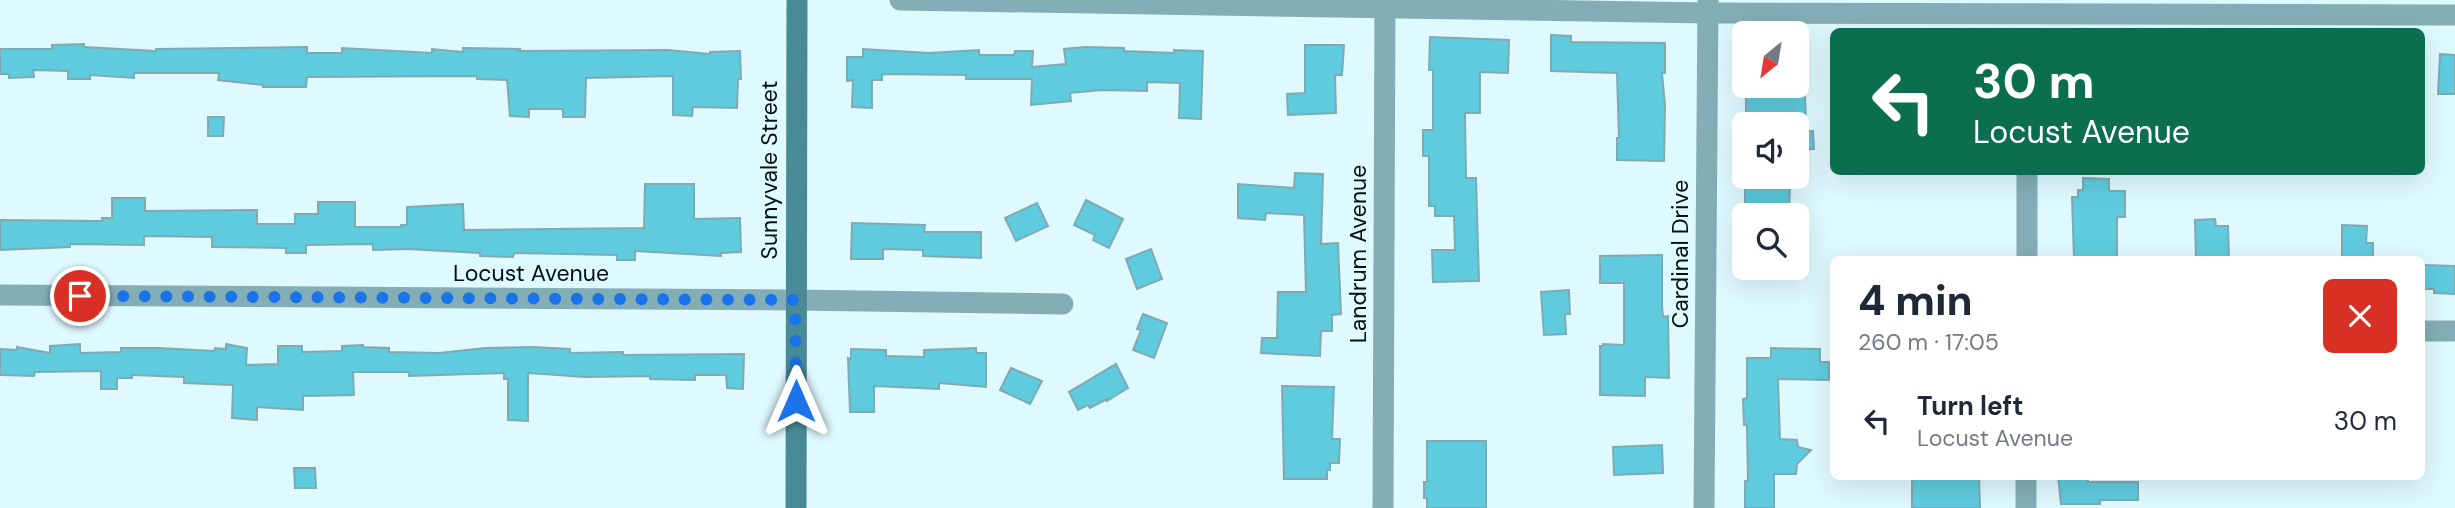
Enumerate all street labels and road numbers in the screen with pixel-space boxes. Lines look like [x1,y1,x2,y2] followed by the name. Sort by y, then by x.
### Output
[754,81,784,259] street label: Sunnyvale Street
[1343,165,1373,343] street label: Landrum Avenue
[1665,180,1695,328] street label: Cardinal Drive
[453,258,609,288] street label: Locust Avenue

